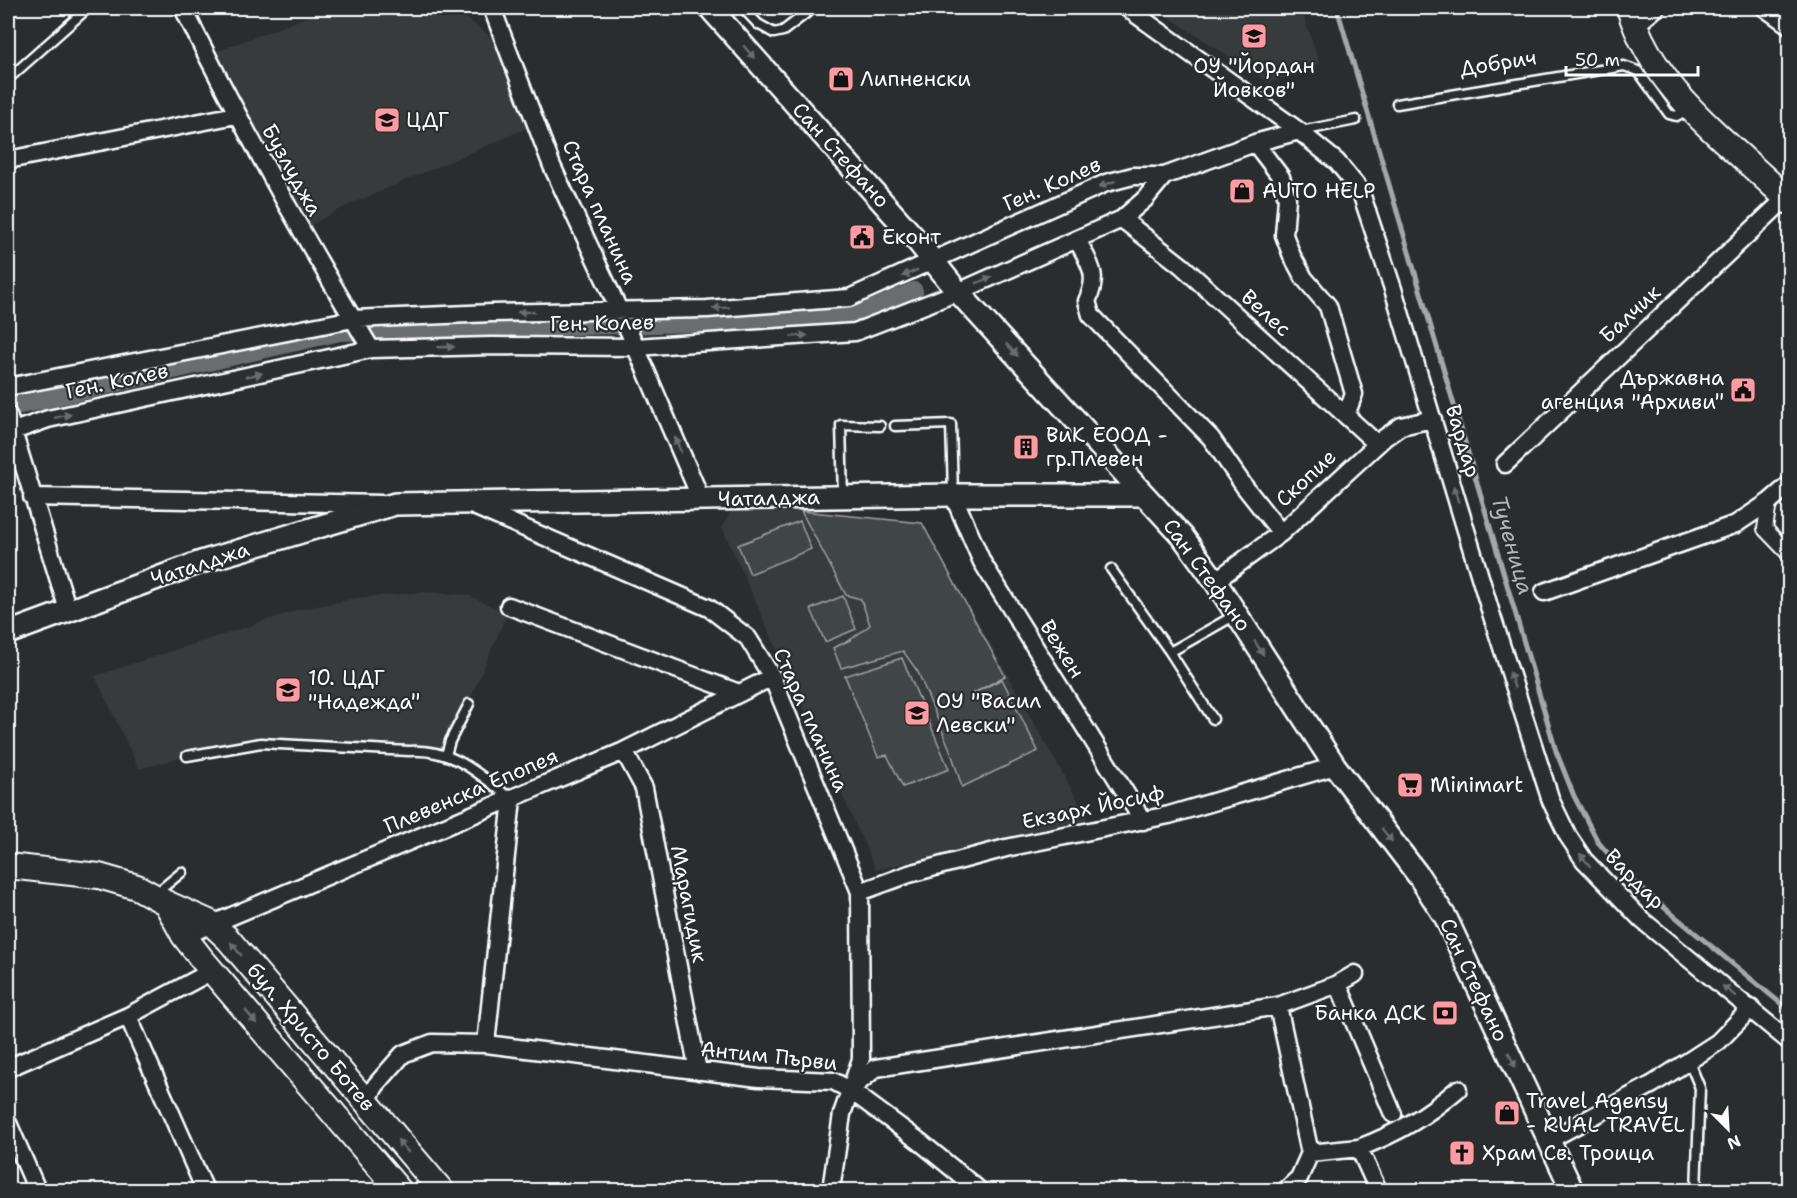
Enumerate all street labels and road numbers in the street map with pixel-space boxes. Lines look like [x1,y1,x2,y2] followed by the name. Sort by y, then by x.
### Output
[1458,43,1538,83] street label: Добрич
[786,96,896,214] street label: Сан Стефано
[255,119,329,221] street label: Бузлуджа
[556,136,644,288] street label: Стара планина
[999,150,1105,218] street label: Ген. Колев
[1593,279,1667,349] street label: Балчик
[1235,283,1297,343] street label: Велес
[550,308,654,338] street label: Ген. Колев
[63,356,171,406] street label: Ген. Колев
[1439,401,1487,481] street label: Вардар
[1270,443,1342,513] street label: Скопие
[718,483,820,513] street label: Чаталджа
[1157,513,1257,637] street label: Сан Стефано
[147,535,253,593] street label: Чаталджа
[1033,615,1091,683] street label: Вежен
[767,644,855,796] street label: Стара планина
[380,742,562,840] street label: Плевенска Епопея
[1019,778,1167,836] street label: Екзарх Йосиф
[664,843,714,965] street label: Марагидик
[1599,843,1671,915] street label: Вардар
[1433,914,1515,1046] street label: Сан Стефано
[240,957,382,1117] street label: бул. Христо Ботев
[699,1035,839,1077] street label: Антим Първи

